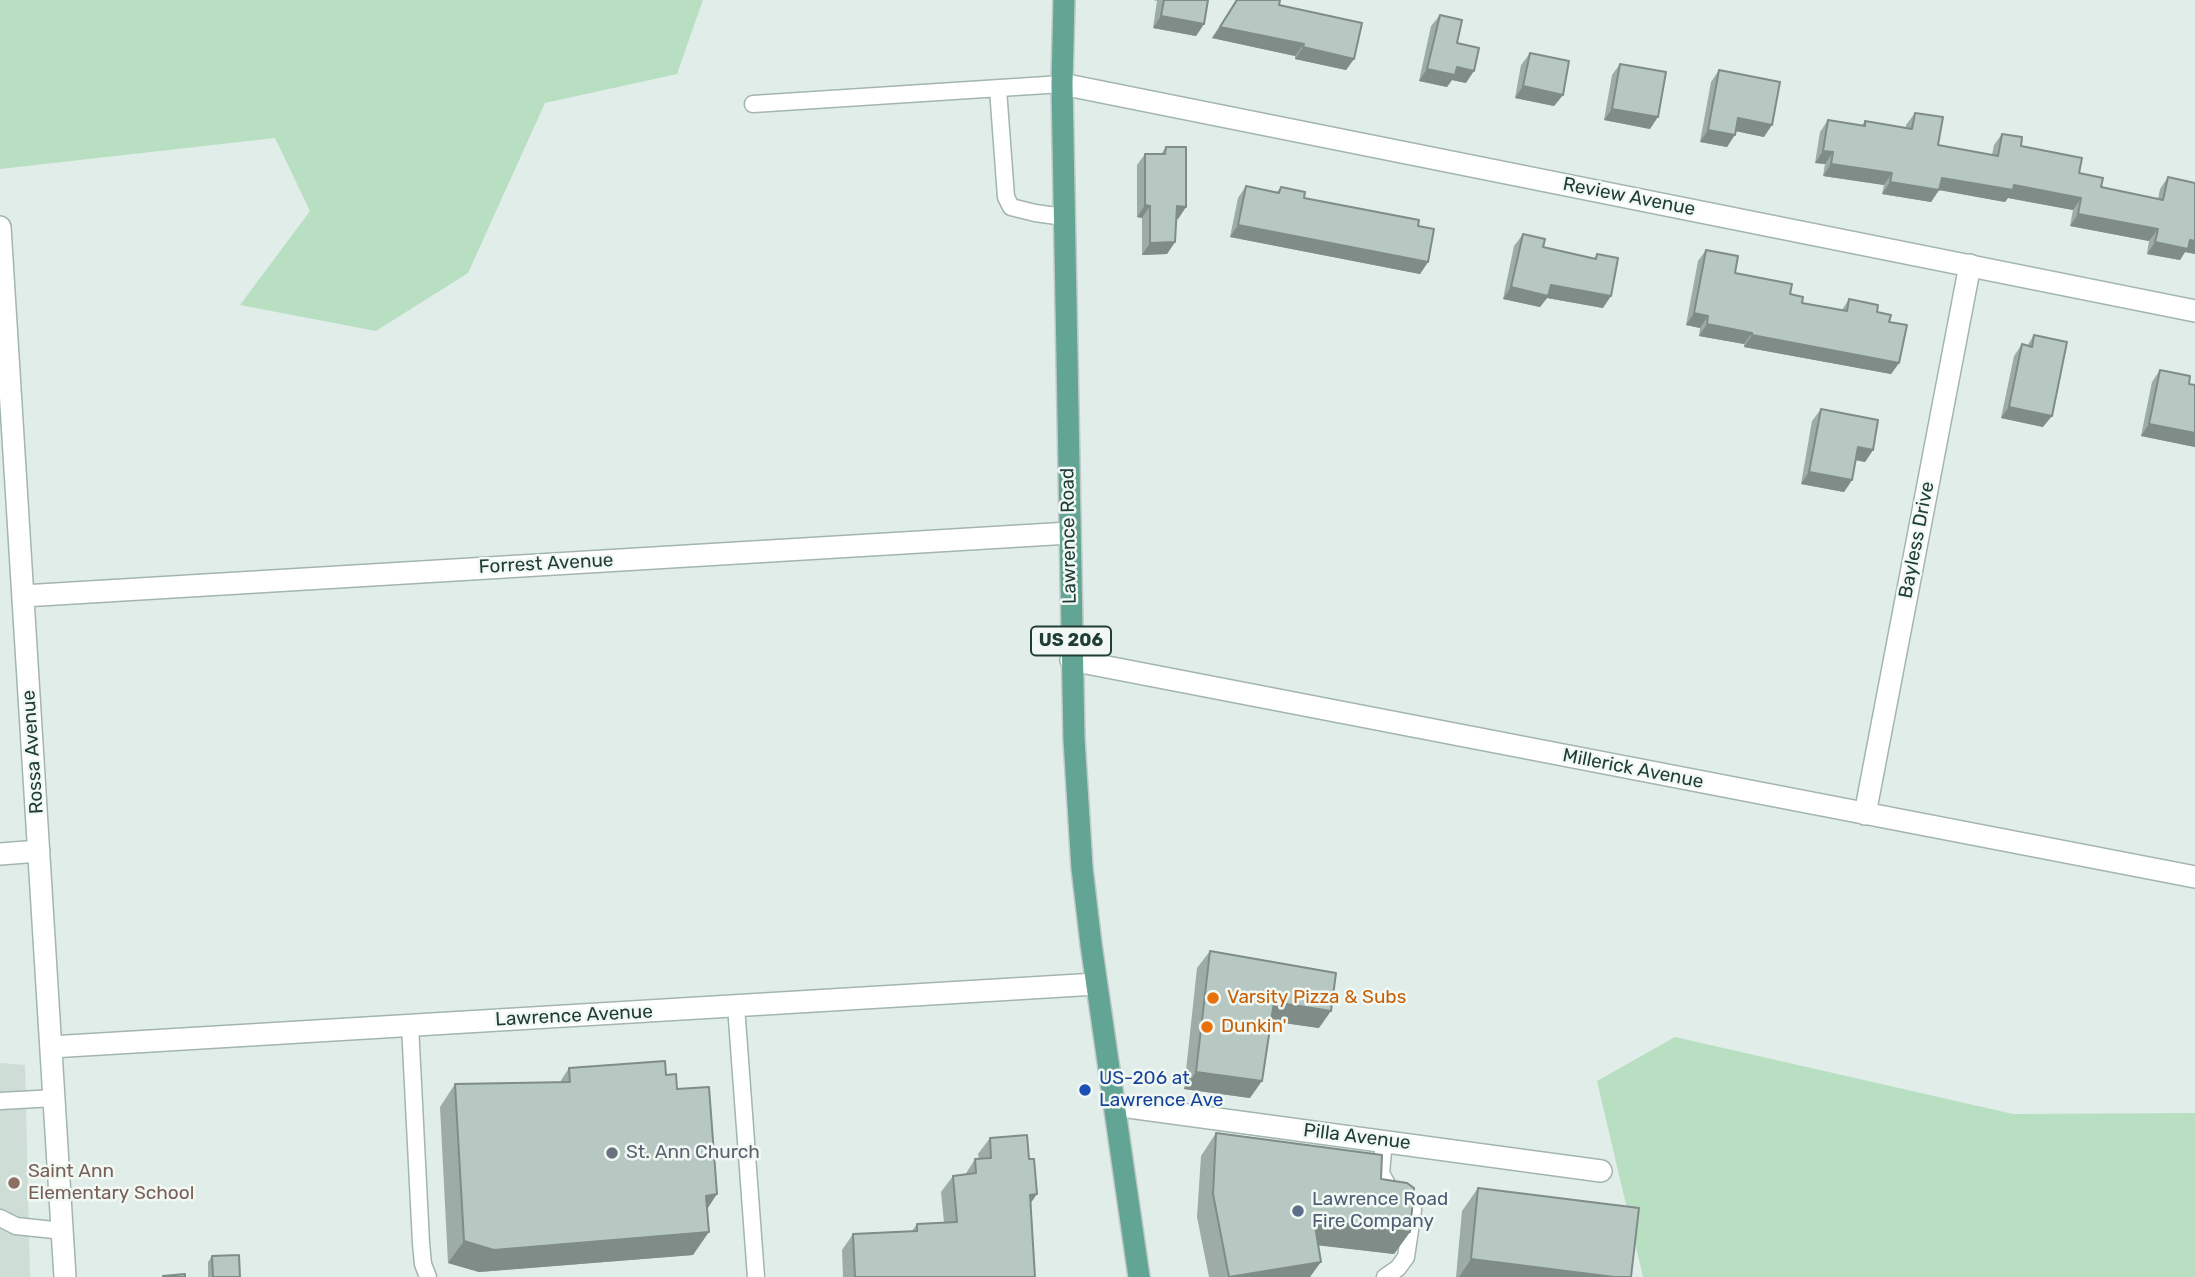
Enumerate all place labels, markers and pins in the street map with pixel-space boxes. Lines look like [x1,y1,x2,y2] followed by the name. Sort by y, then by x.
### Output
[1227,987,1406,1009] place label: Varsity Pizza & Subs
[1205,990,1221,1006] marker: Varsity Pizza & Subs
[1221,1016,1287,1038] place label: Dunkin'
[1199,1019,1215,1035] marker: Dunkin'
[1099,1068,1223,1112] place label: US-206 at Lawrence Ave
[1077,1082,1093,1098] marker: US-206 at Lawrence Ave
[626,1142,760,1164] place label: St. Ann Church
[604,1145,620,1161] marker: St. Ann Church
[28,1161,194,1205] place label: Saint Ann Elementary School
[6,1175,22,1191] marker: Saint Ann Elementary School
[1312,1189,1448,1233] place label: Lawrence Road Fire Company
[1290,1203,1306,1219] marker: Lawrence Road Fire Company

